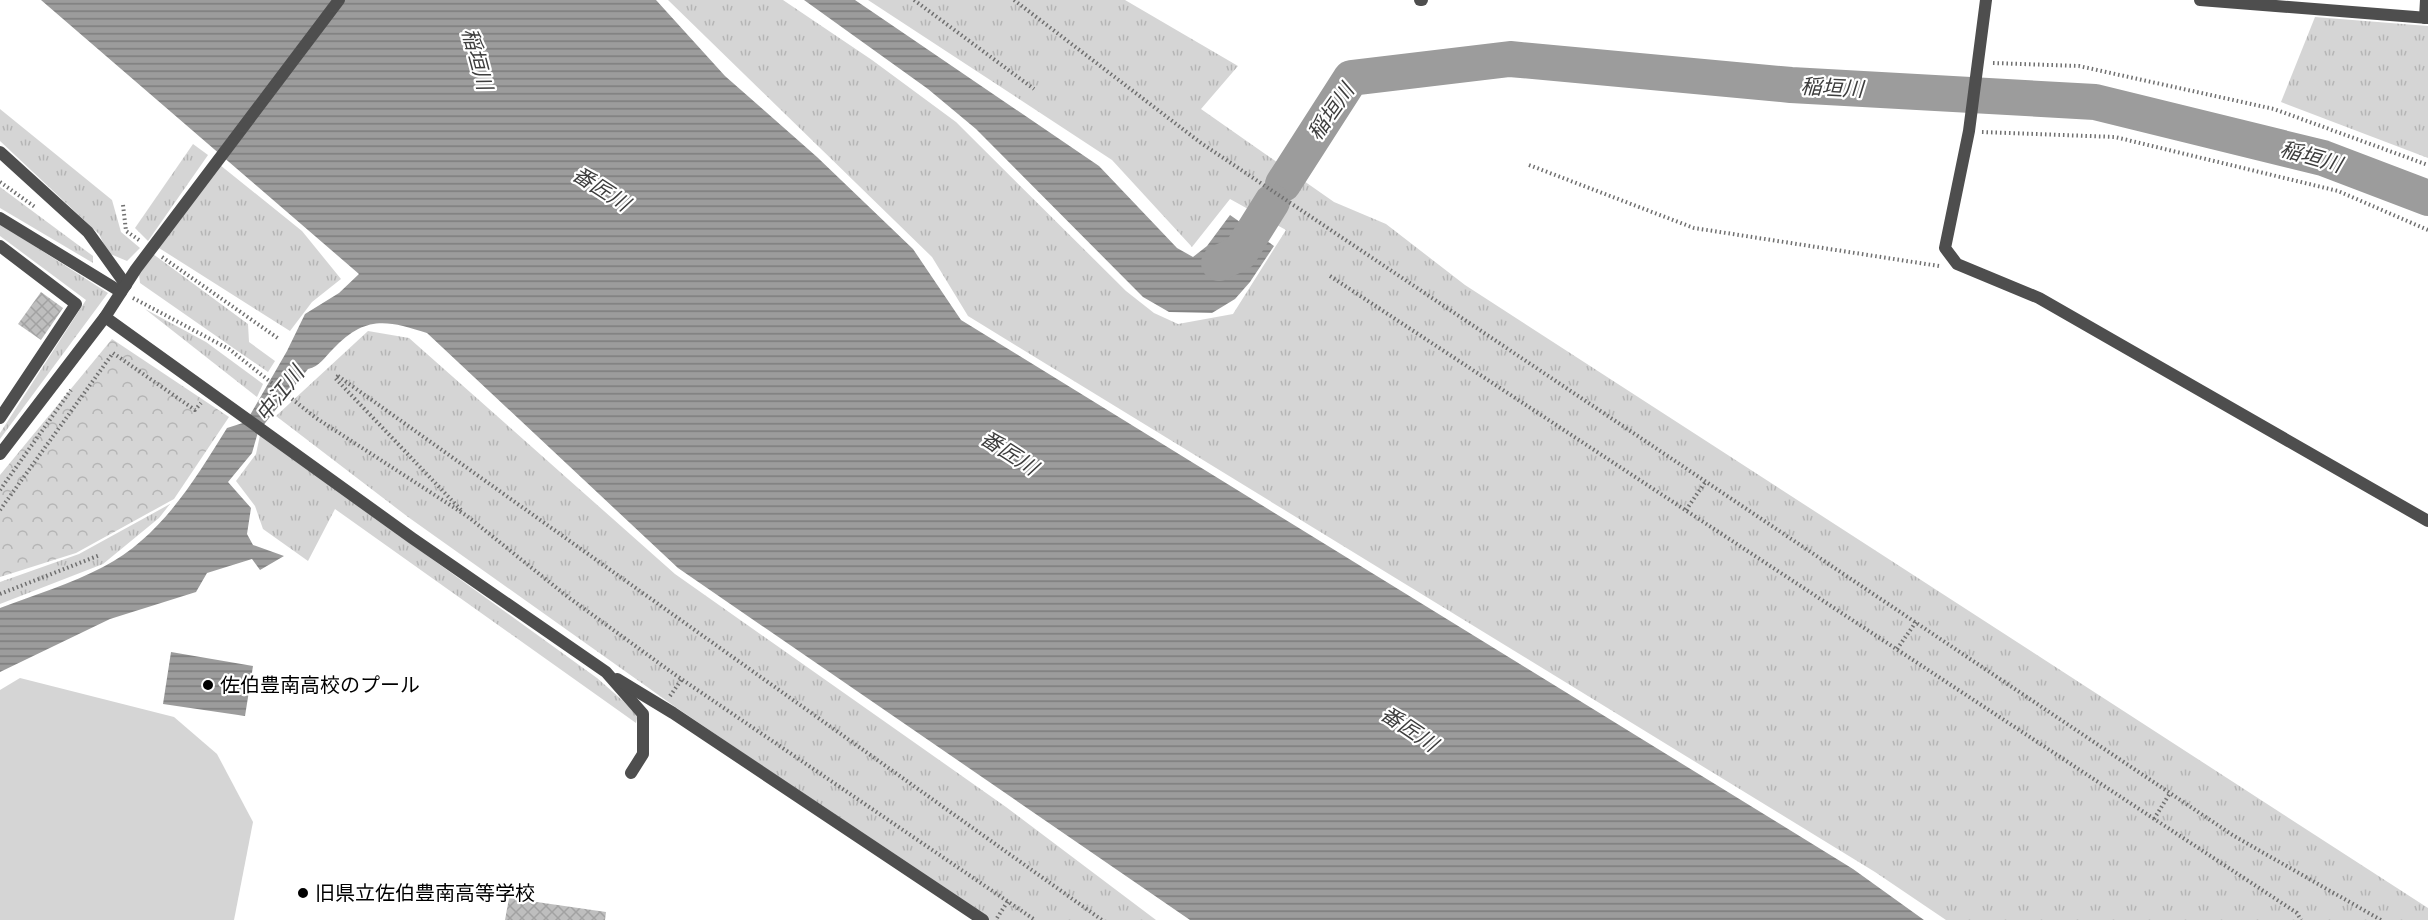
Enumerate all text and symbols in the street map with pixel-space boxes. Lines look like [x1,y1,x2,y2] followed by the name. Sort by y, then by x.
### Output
[457,25,498,94] water label: 稲垣川
[1800,73,1866,102] water label: 稲垣川
[1302,77,1360,145] water label: 稲垣川
[2277,136,2347,178] water label: 稲垣川
[568,161,636,217] water label: 番匠川
[250,360,310,426] water label: 中江川
[976,425,1044,481] water label: 番匠川
[220,673,420,697] place label: 佐伯豊南高校のプール
[201,678,215,692] marker: 佐伯豊南高校のプール
[1376,701,1444,758] water label: 番匠川
[315,881,535,905] place label: 旧県立佐伯豊南高等学校
[296,886,310,900] marker: 旧県立佐伯豊南高等学校

